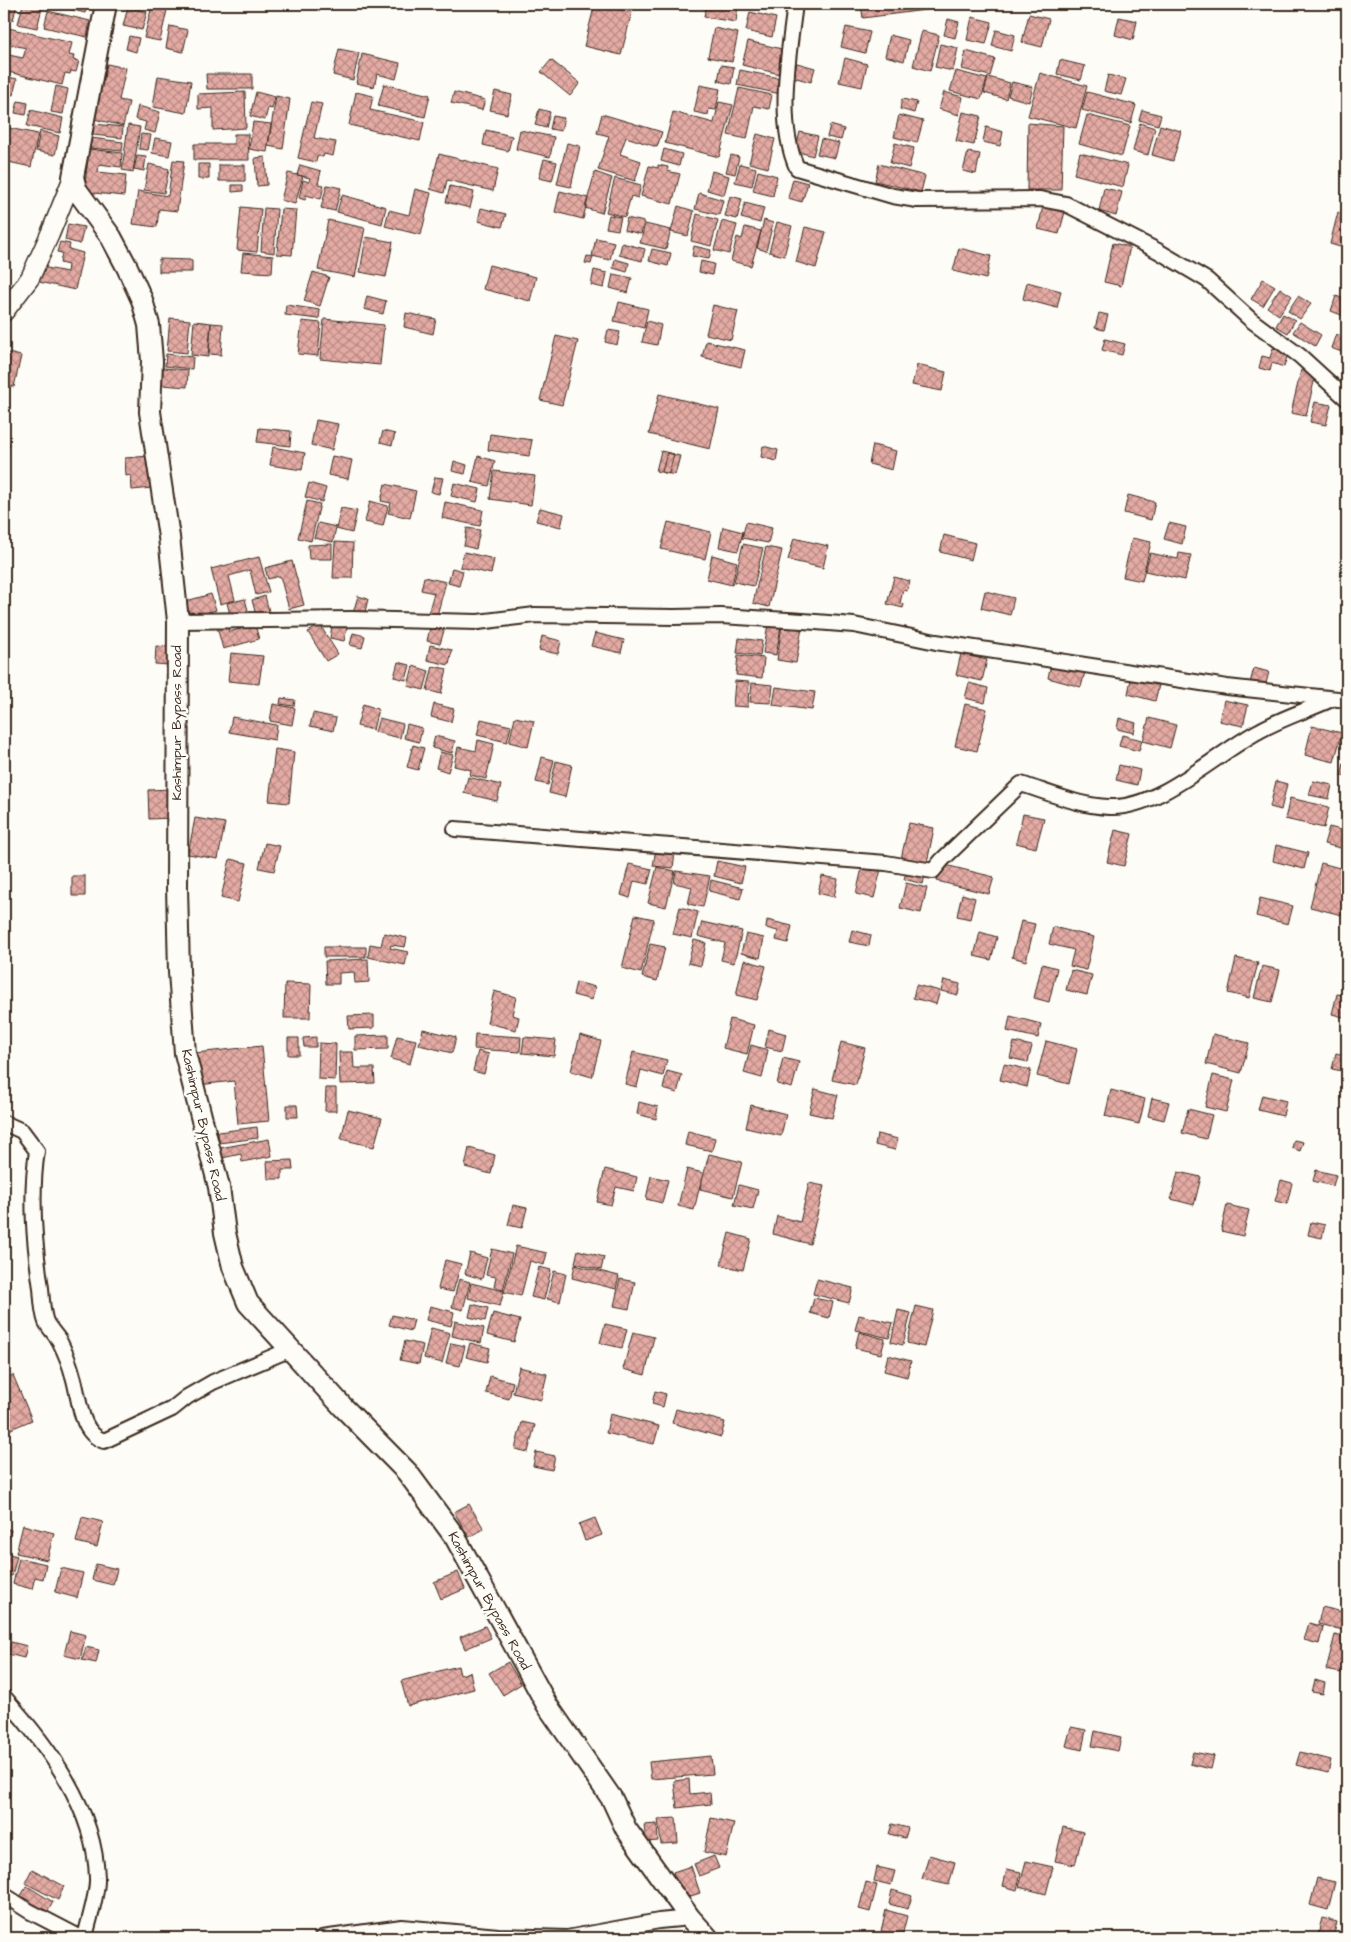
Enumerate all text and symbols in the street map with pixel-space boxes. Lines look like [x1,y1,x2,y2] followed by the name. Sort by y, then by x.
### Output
[167,645,187,801] street label: Kashimpur Bypass Road
[176,1047,230,1203] street label: Kashimpur Bypass Road
[443,1528,535,1674] street label: Kashimpur Bypass Road

